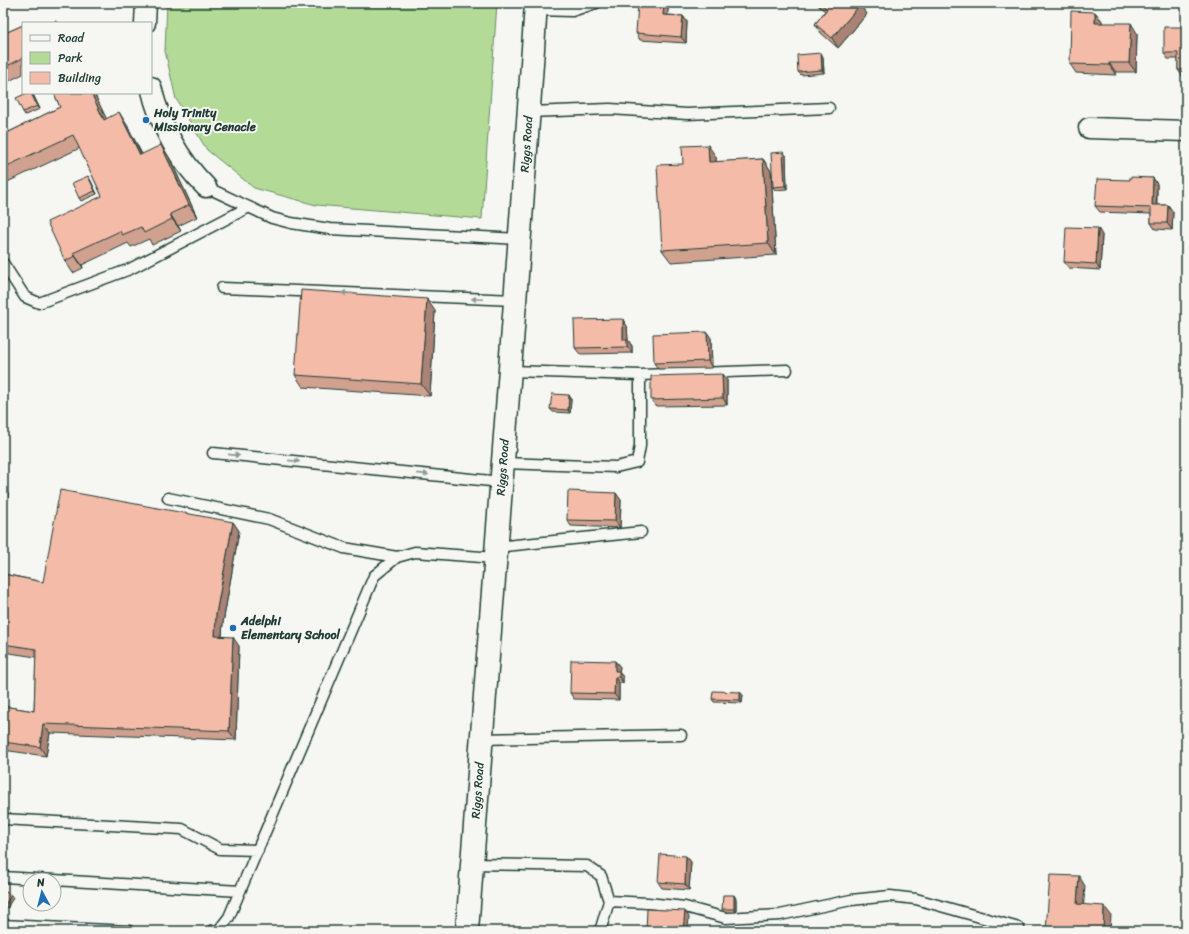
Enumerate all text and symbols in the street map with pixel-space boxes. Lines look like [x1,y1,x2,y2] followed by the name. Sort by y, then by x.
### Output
[22,22,152,94] legend
[58,27,85,49] text: Road
[58,47,83,69] text: Park
[58,67,101,89] text: Building
[153,102,257,138] place label: Holy Trinity Missionary Cenacle
[514,114,540,173] street label: Riggs Road
[141,115,151,125] marker: Holy Trinity Missionary Cenacle
[341,290,353,297] one-way arrow
[471,295,483,302] one-way arrow
[489,437,516,496] street label: Riggs Road
[228,451,240,458] one-way arrow
[288,458,300,464] one-way arrow
[417,471,429,478] one-way arrow
[240,610,341,646] place label: Adelphi Elementary School
[228,623,238,633] marker: Adelphi Elementary School
[465,760,491,819] street label: Riggs Road
[22,872,62,912] north arrow
[35,873,46,893] text: N

